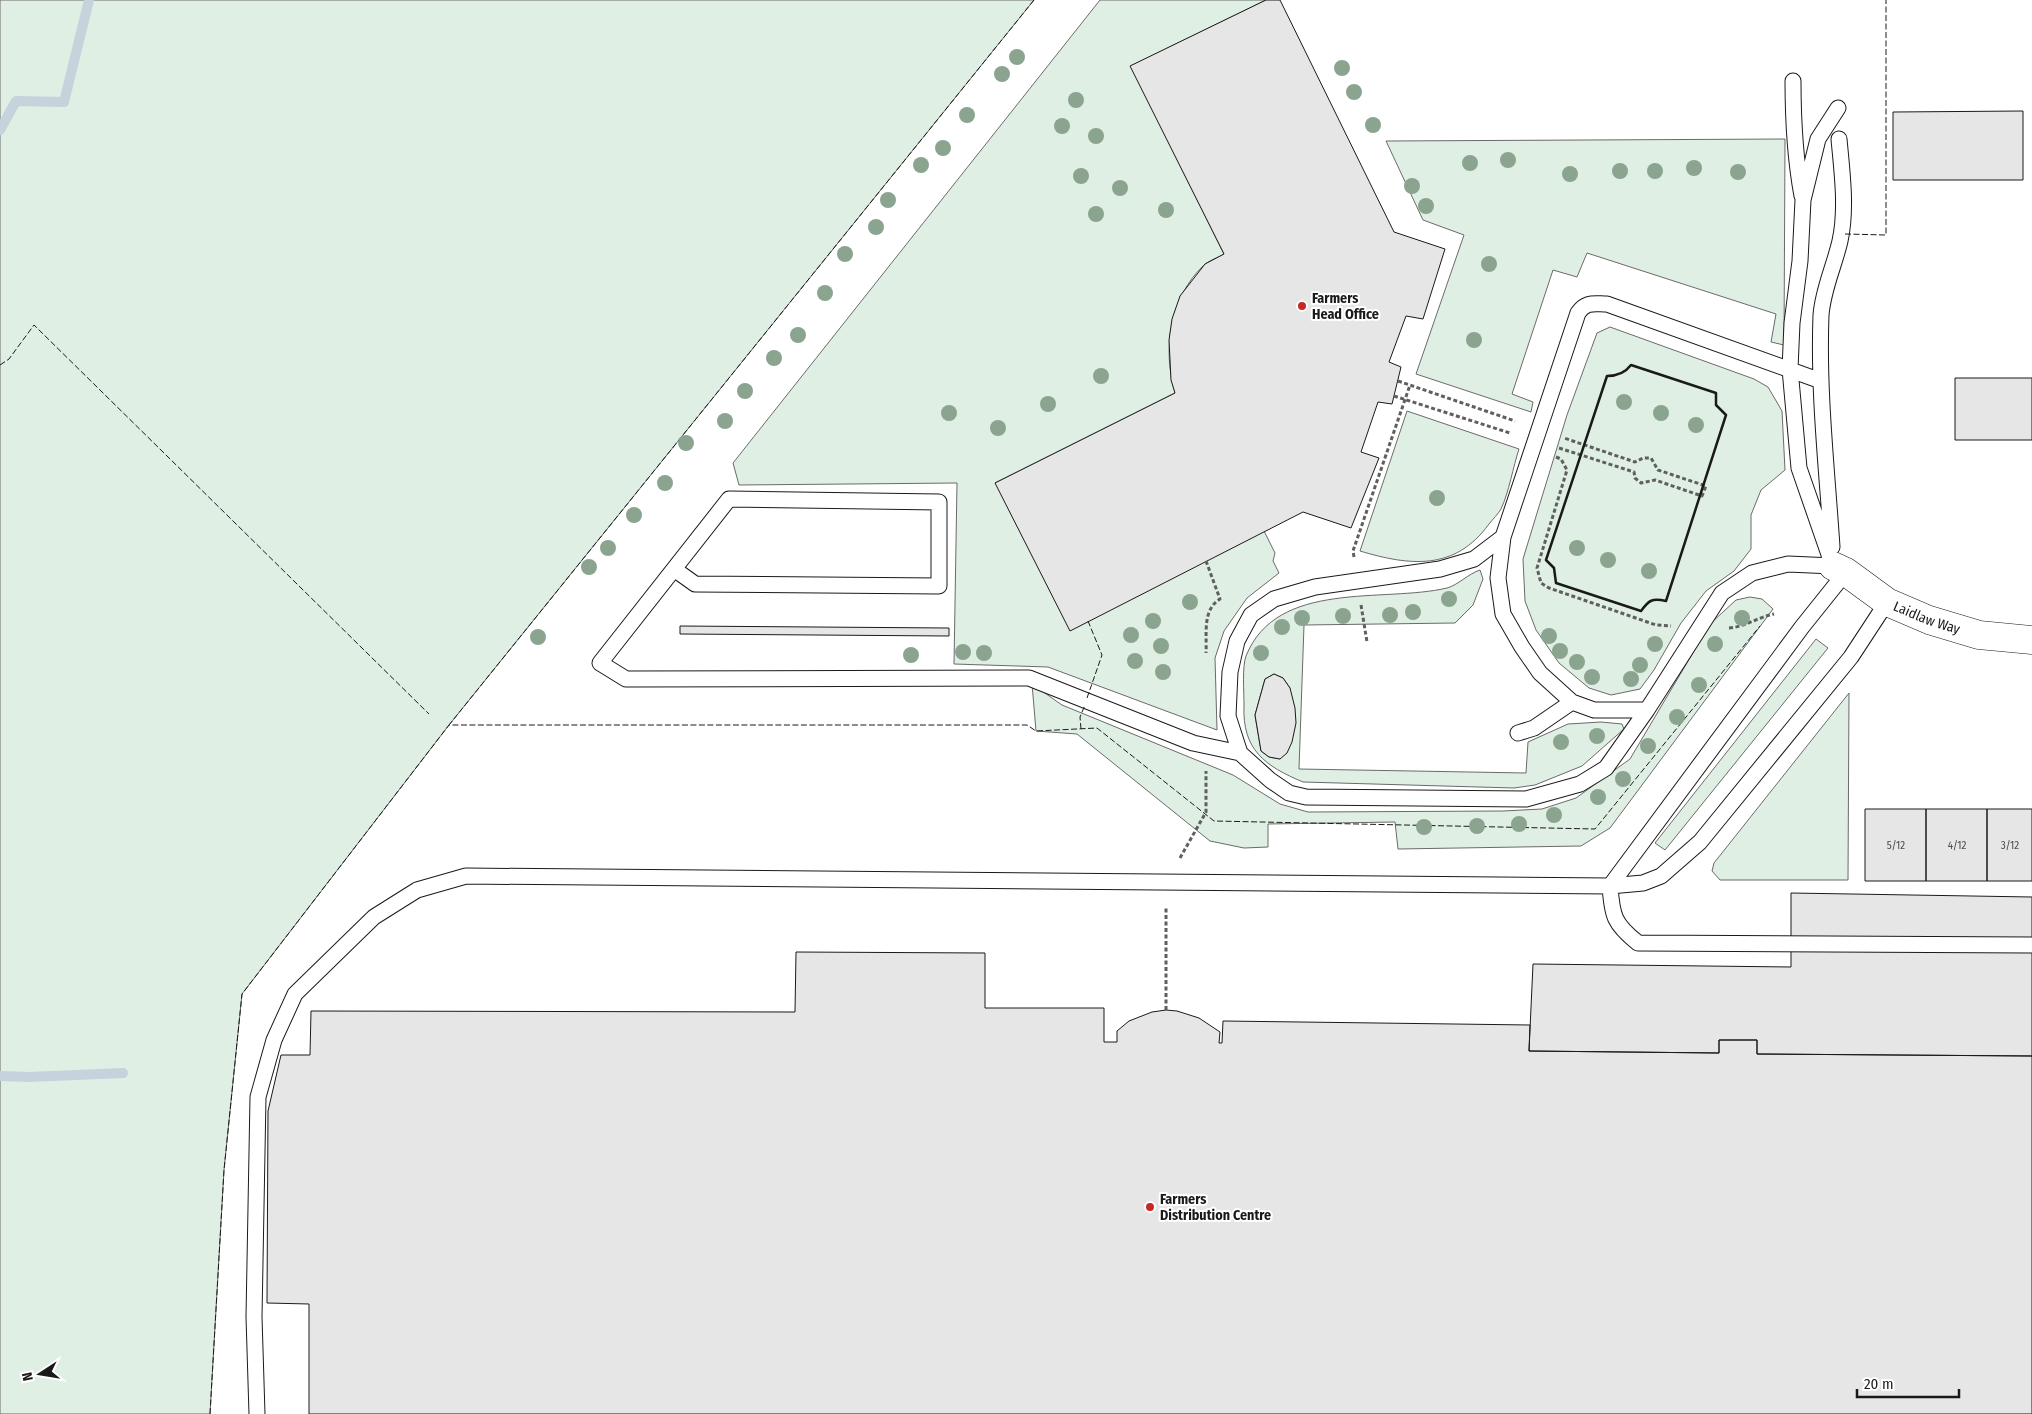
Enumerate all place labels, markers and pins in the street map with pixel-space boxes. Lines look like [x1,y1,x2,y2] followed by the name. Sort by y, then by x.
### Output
[1312,290,1379,323] place label: Farmers Head Office
[1296,300,1308,312] marker: Farmers Head Office
[1160,1191,1271,1224] place label: Farmers Distribution Centre
[1144,1201,1156,1213] marker: Farmers Distribution Centre

